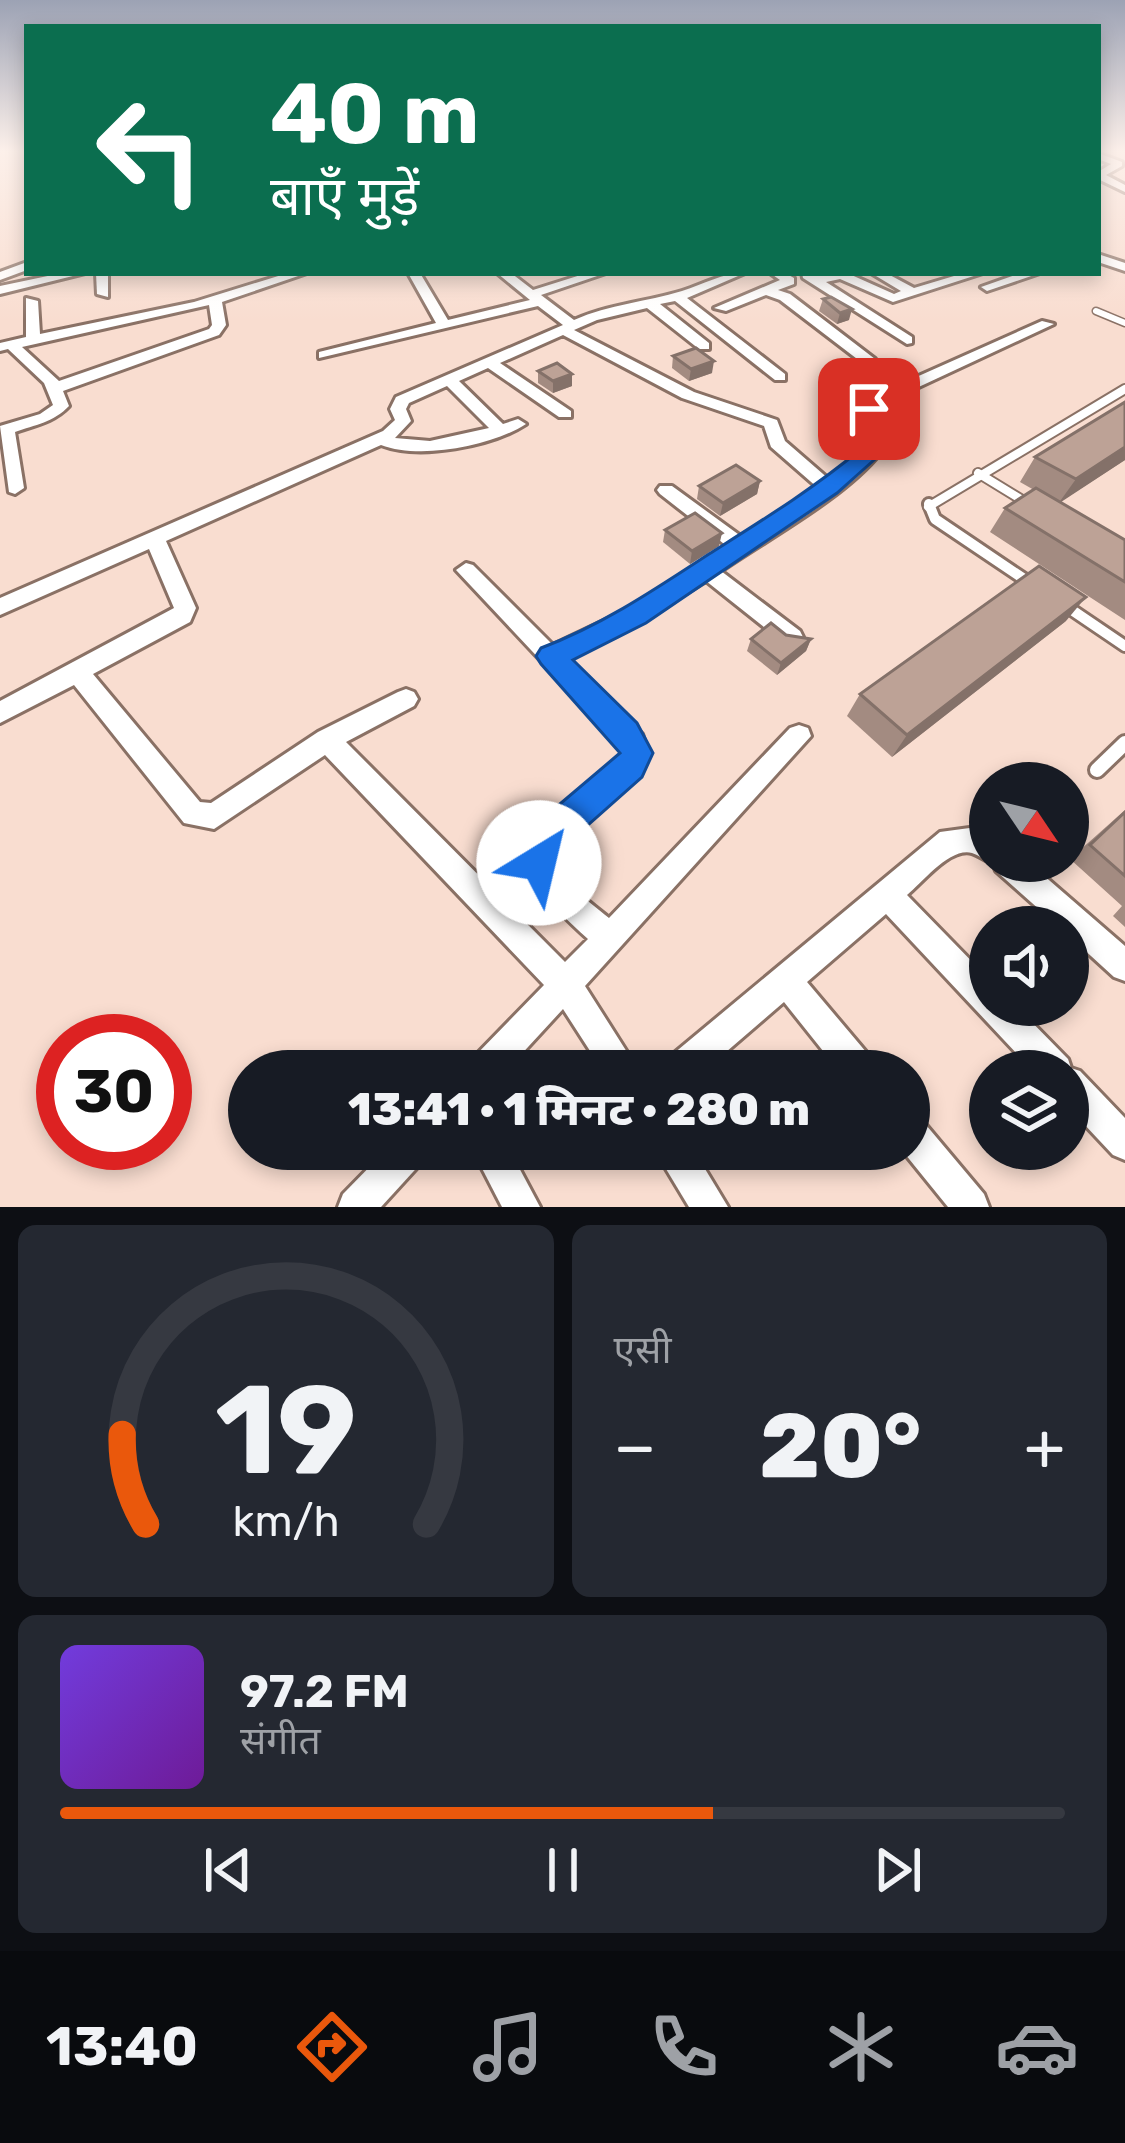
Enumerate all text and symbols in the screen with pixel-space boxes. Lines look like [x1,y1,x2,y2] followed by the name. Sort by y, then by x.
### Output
[270,64,479,164] text: 40 m
[72,72,228,228] icon: left
[270,165,419,229] text: बाएँ मुड़ें
[818,358,920,460] pin
[836,376,902,442] icon: arrive
[969,762,1089,882] north arrow
[969,762,1089,1170] map controls
[476,800,602,926] position arrow
[969,906,1089,1026] button: sound
[36,1014,192,1170] speed limit sign: 30
[969,1050,1089,1170] button: layers
[348,1083,810,1136] text: 13:41 · 1 मिनट · 280 m
[614,1327,672,1373] text: एसी
[215,1356,357,1504] text: 19
[759,1393,921,1500] text: 20°
[614,1407,656,1486] text: −
[1024,1407,1065,1486] text: +
[232,1496,339,1547] text: km/h
[240,1665,409,1718] text: 97.2 FM
[240,1718,321,1764] text: संगीत
[195,1837,261,1903] icon: previous
[530,1837,596,1903] icon: pause
[865,1837,931,1903] icon: next
[290,2005,374,2089] icon: directions
[466,2005,550,2089] icon: music
[642,2005,726,2089] icon: phone
[819,2005,903,2089] icon: climate
[995,2005,1079,2089] icon: car
[46,2015,198,2079] text: 13:40

